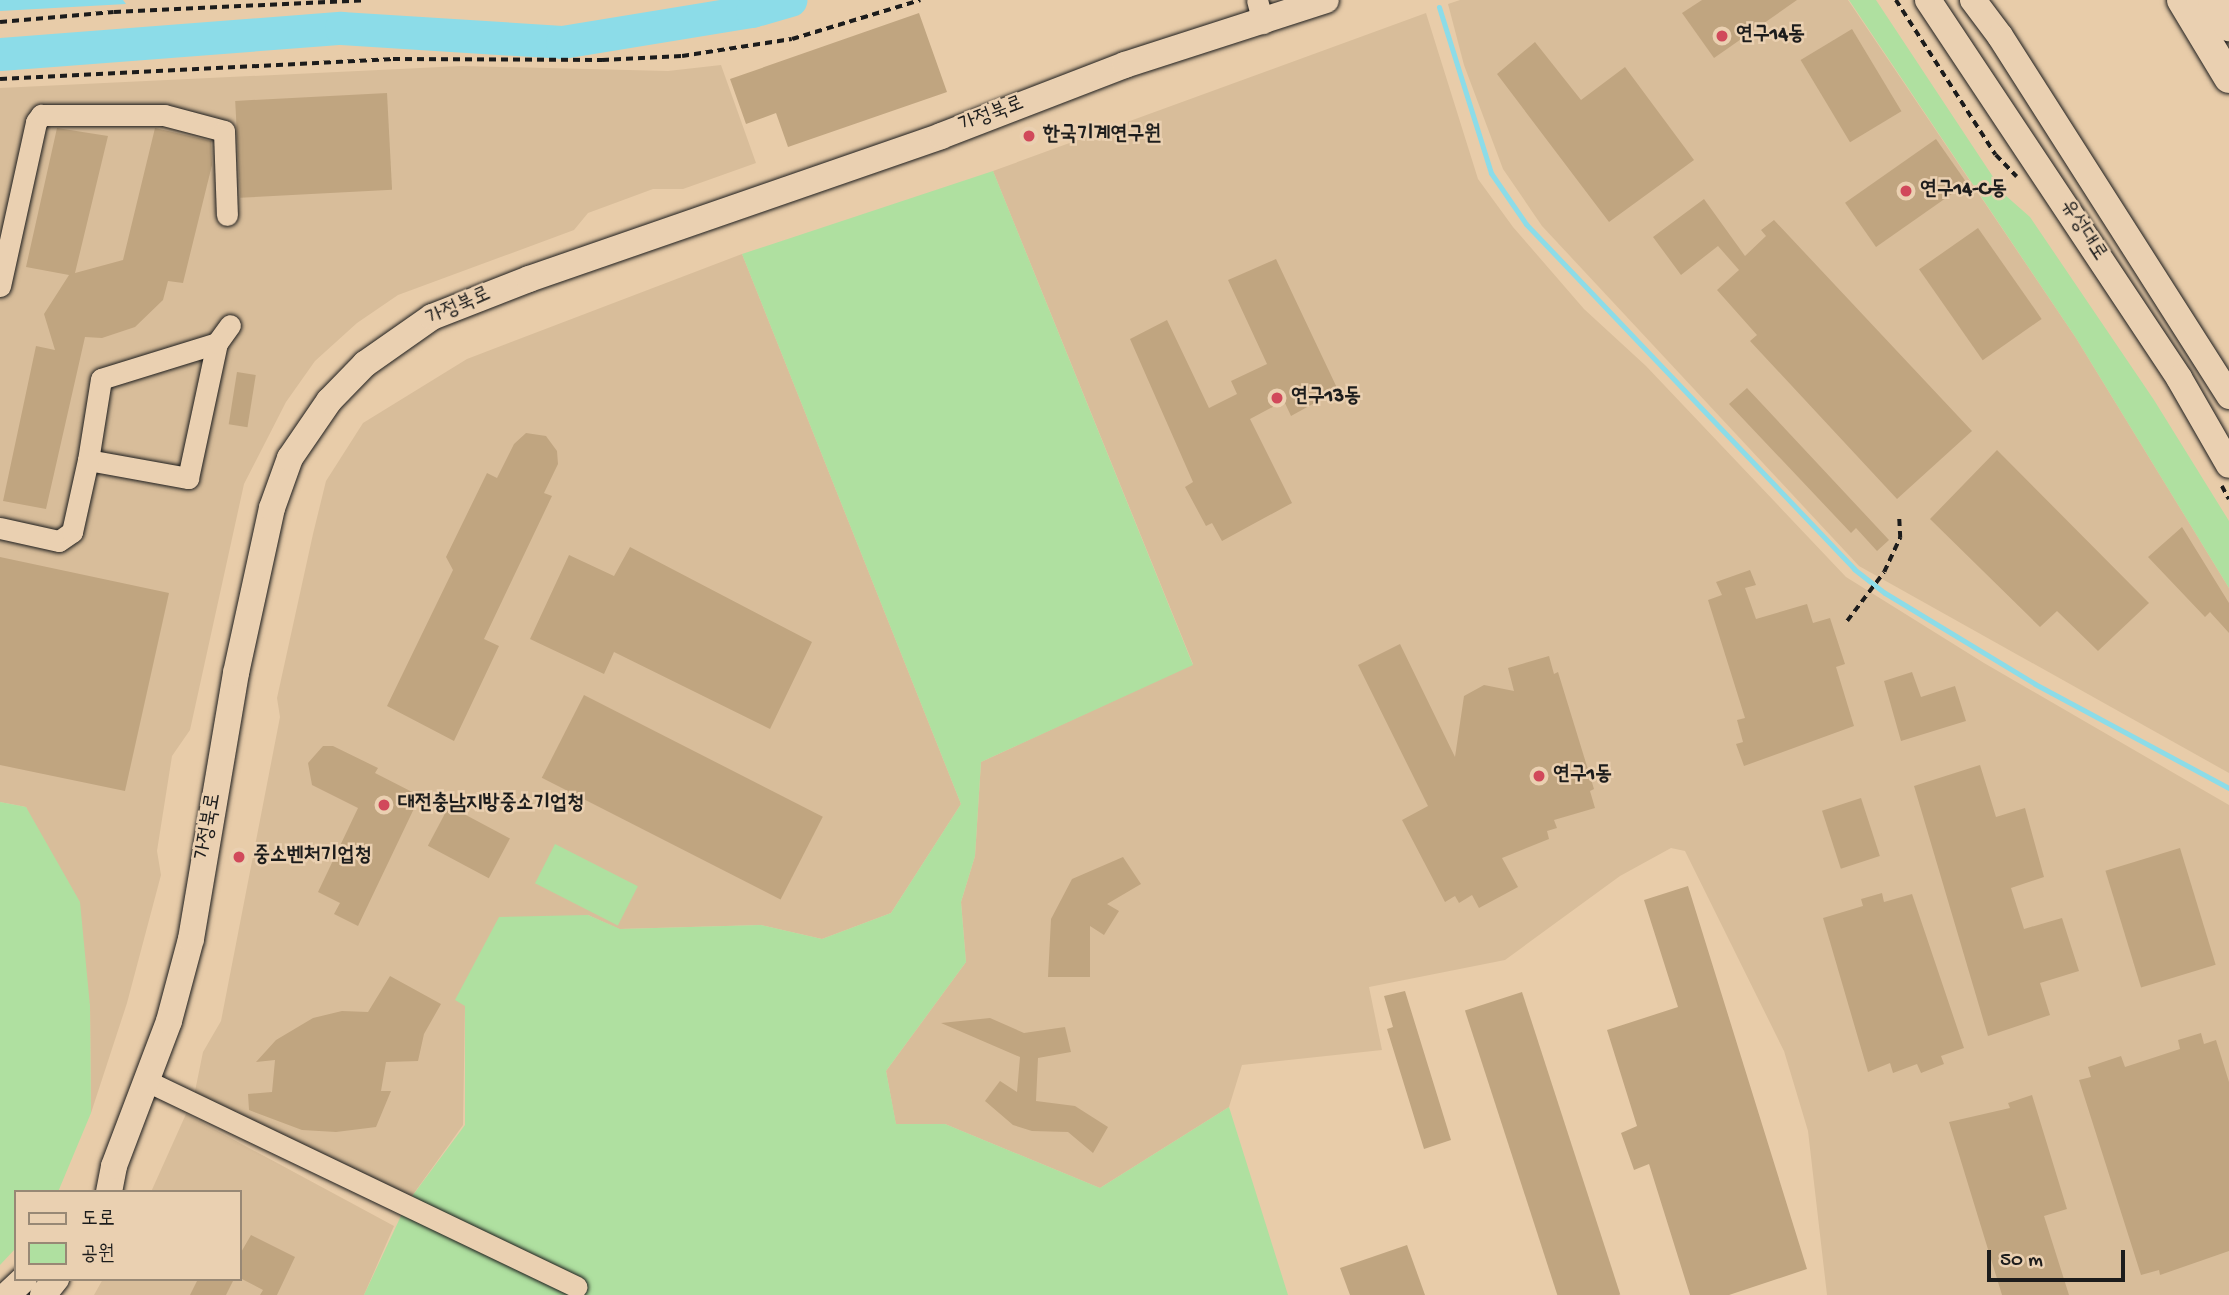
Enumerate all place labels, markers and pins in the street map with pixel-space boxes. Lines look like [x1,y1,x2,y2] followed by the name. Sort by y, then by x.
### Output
[1736,23,1805,49] place label: 연구14동
[1714,28,1730,44] marker: 연구14동
[1043,123,1161,149] place label: 한국기계연구원
[1021,128,1037,144] marker: 한국기계연구원
[1920,178,2007,204] place label: 연구14-C동
[1898,183,1914,199] marker: 연구14-C동
[1291,385,1361,411] place label: 연구13동
[1269,390,1285,406] marker: 연구13동
[1553,763,1612,789] place label: 연구1동
[1531,768,1547,784] marker: 연구1동
[398,792,584,818] place label: 대전충남지방중소기업청
[376,797,392,813] marker: 대전충남지방중소기업청
[253,844,371,870] place label: 중소벤처기업청
[231,849,247,865] marker: 중소벤처기업청

